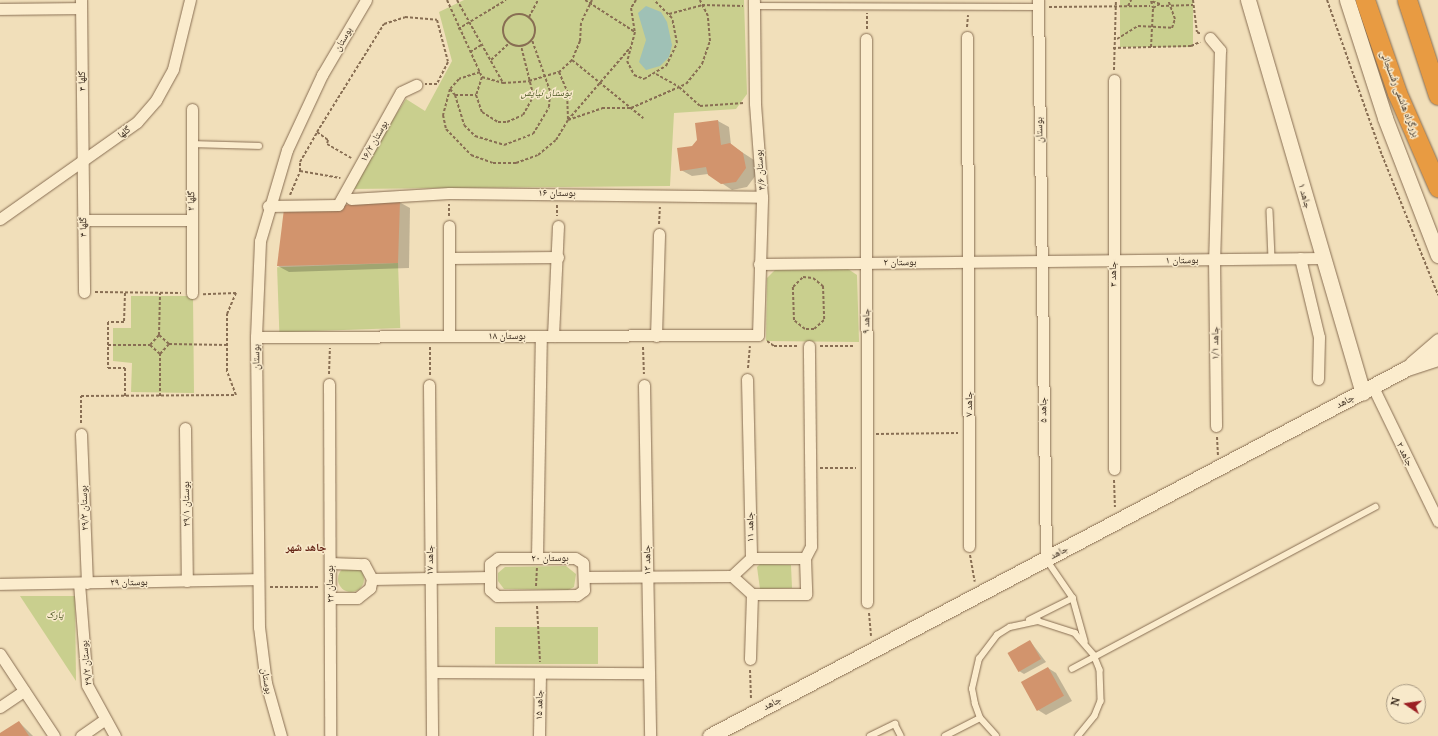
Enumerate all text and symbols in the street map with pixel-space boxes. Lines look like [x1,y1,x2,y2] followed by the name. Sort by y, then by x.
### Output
[331,25,355,53] street label: بوستان
[1378,49,1422,139] street label: بزرگراه هاشمی رفسنجانی
[76,71,88,91] street label: گلها ۳
[521,87,571,99] park label: بوستان نیایش
[1033,117,1045,143] street label: بوستان
[358,118,390,164] street label: بوستان ۱۶/۲
[115,123,133,141] street label: گلها
[752,149,768,191] street label: بوستان ۴/۶
[1296,182,1314,210] street label: جاهد ۱
[538,187,576,199] street label: بوستان ۱۶
[185,191,197,211] street label: گلها ۲
[77,217,89,237] street label: گلها ۴
[1165,254,1199,266] street label: بوستان ۱
[883,256,917,268] street label: بوستان ۲
[1107,261,1119,287] street label: جاهد ۳
[860,308,872,334] street label: جاهد ۹
[1209,326,1221,360] street label: جاهد ۱/۱
[488,330,526,342] street label: بوستان ۱۸
[250,344,262,370] street label: بوستان
[963,391,975,417] street label: جاهد ۷
[1334,391,1356,411] street label: جاهد
[1037,397,1049,423] street label: جاهد ۵
[1394,440,1416,468] street label: جاهد ۲
[180,481,192,527] street label: بوستان ۲۹/۱
[77,485,91,531] street label: بوستان ۲۹/۳
[744,512,756,542] street label: جاهد ۱۱
[286,540,326,554] district label: جاهد شهر
[1048,542,1070,562] street label: جاهد
[424,545,436,575] street label: جاهد ۱۷
[641,545,653,575] street label: جاهد ۱۳
[531,552,569,564] street label: بوستان ۲۰
[324,565,336,603] street label: بوستان ۲۲
[110,576,148,588] street label: بوستان ۲۹
[46,609,64,621] park label: پارک
[78,640,94,686] street label: بوستان ۲۹/۲
[259,667,275,695] street label: بوستان
[1386,684,1426,724] north arrow
[533,690,545,720] street label: جاهد ۱۵
[761,693,783,713] street label: جاهد
[1388,696,1403,707] text: N

